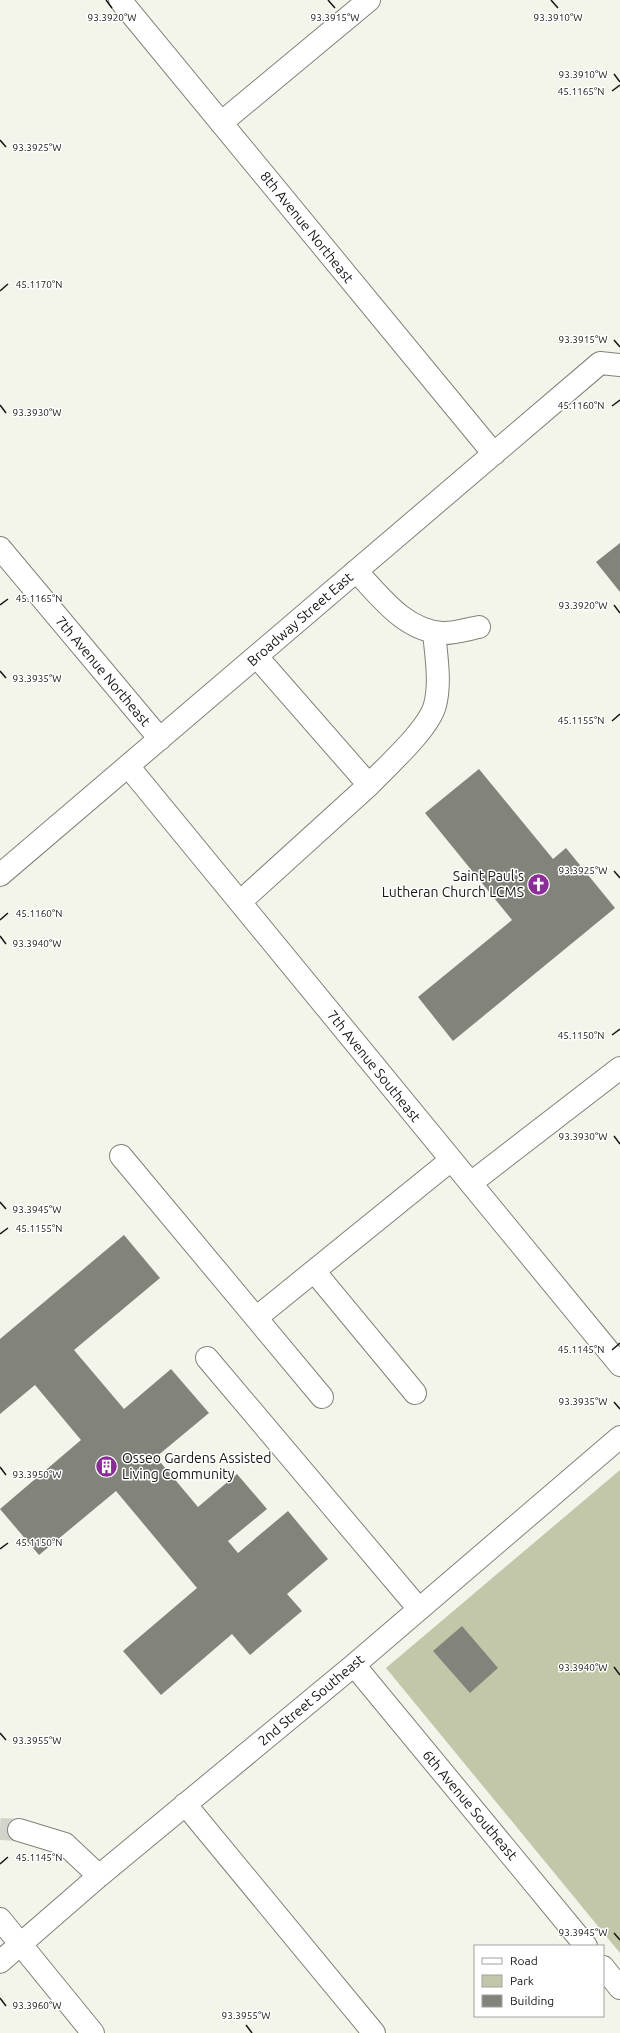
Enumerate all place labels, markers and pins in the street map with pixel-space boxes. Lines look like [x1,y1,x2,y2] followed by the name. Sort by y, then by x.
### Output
[382,868,524,900] place label: Saint Paul's Lutheran Church LCMS
[526,871,552,897] church icon: Saint Paul's Lutheran Church LCMS
[122,1450,271,1482] place label: Osseo Gardens Assisted Living Community
[94,1453,120,1479] building icon: Osseo Gardens Assisted Living Community

